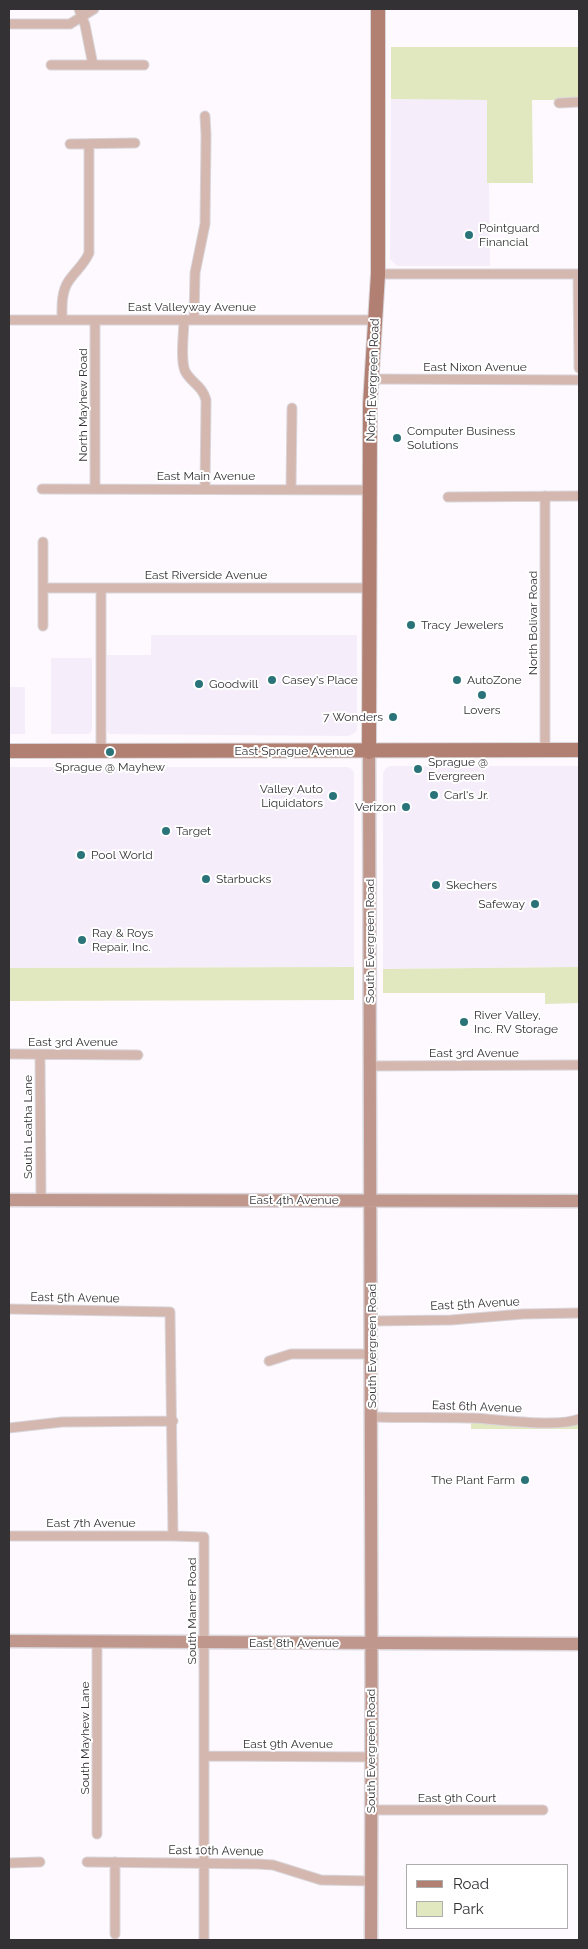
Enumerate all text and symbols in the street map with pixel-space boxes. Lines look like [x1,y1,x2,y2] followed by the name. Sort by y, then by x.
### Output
[479,221,540,249] place label: Pointguard Financial
[463,229,475,241] marker: Pointguard Financial
[128,300,256,314] street label: East Valleyway Avenue
[364,318,382,442] street label: North Evergreen Road
[76,348,90,462] street label: North Mayhew Road
[423,360,527,374] street label: East Nixon Avenue
[407,424,515,452] place label: Computer Business Solutions
[391,432,403,444] marker: Computer Business Solutions
[157,469,255,483] street label: East Main Avenue
[145,568,267,582] street label: East Riverside Avenue
[526,571,540,675] street label: North Bolivar Road
[421,618,503,632] place label: Tracy Jewelers
[405,619,417,631] marker: Tracy Jewelers
[282,673,358,687] place label: Casey's Place
[467,673,521,687] place label: AutoZone
[266,674,278,686] marker: Casey's Place
[451,674,463,686] marker: AutoZone
[209,677,258,691] place label: Goodwill
[193,678,205,690] marker: Goodwill
[476,689,488,701] marker: Lovers
[463,703,501,717] place label: Lovers
[323,710,383,724] place label: 7 Wonders
[387,711,399,723] marker: 7 Wonders
[235,744,353,758] street label: East Sprague Avenue
[104,746,116,758] marker: Sprague @ Mayhew
[428,755,488,783] place label: Sprague @ Evergreen
[55,760,165,774] place label: Sprague @ Mayhew
[412,763,424,775] marker: Sprague @ Evergreen
[260,782,323,810] place label: Valley Auto Liquidators
[444,788,488,802] place label: Carl's Jr.
[428,789,440,801] marker: Carl's Jr.
[327,790,339,802] marker: Valley Auto Liquidators
[355,800,396,814] place label: Verizon
[400,801,412,813] marker: Verizon
[176,824,211,838] place label: Target
[160,825,172,837] marker: Target
[91,848,153,862] place label: Pool World
[75,849,87,861] marker: Pool World
[216,872,271,886] place label: Starbucks
[200,873,212,885] marker: Starbucks
[446,878,497,892] place label: Skechers
[363,879,377,1003] street label: South Evergreen Road
[430,879,442,891] marker: Skechers
[478,897,525,911] place label: Safeway
[529,898,541,910] marker: Safeway
[92,926,153,954] place label: Ray & Roys Repair, Inc.
[76,934,88,946] marker: Ray & Roys Repair, Inc.
[474,1008,558,1036] place label: River Valley, Inc. RV Storage
[458,1016,470,1028] marker: River Valley, Inc. RV Storage
[28,1035,118,1049] street label: East 3rd Avenue
[429,1046,519,1060] street label: East 3rd Avenue
[21,1075,35,1179] street label: South Leatha Lane
[249,1193,339,1207] street label: East 4th Avenue
[365,1284,379,1408] street label: South Evergreen Road
[30,1290,120,1306] street label: East 5th Avenue
[430,1294,520,1314] street label: East 5th Avenue
[432,1398,522,1416] street label: East 6th Avenue
[431,1473,515,1487] place label: The Plant Farm
[519,1474,531,1486] marker: The Plant Farm
[46,1516,136,1530] street label: East 7th Avenue
[185,1558,199,1664] street label: South Mamer Road
[249,1636,339,1650] street label: East 8th Avenue
[78,1681,92,1795] street label: South Mayhew Lane
[364,1689,378,1813] street label: South Evergreen Road
[243,1737,333,1751] street label: East 9th Avenue
[418,1791,496,1805] street label: East 9th Court
[168,1843,264,1859] street label: East 10th Avenue
[406,1864,568,1929] legend
[453,1875,489,1893] text: Road
[453,1900,484,1918] text: Park

